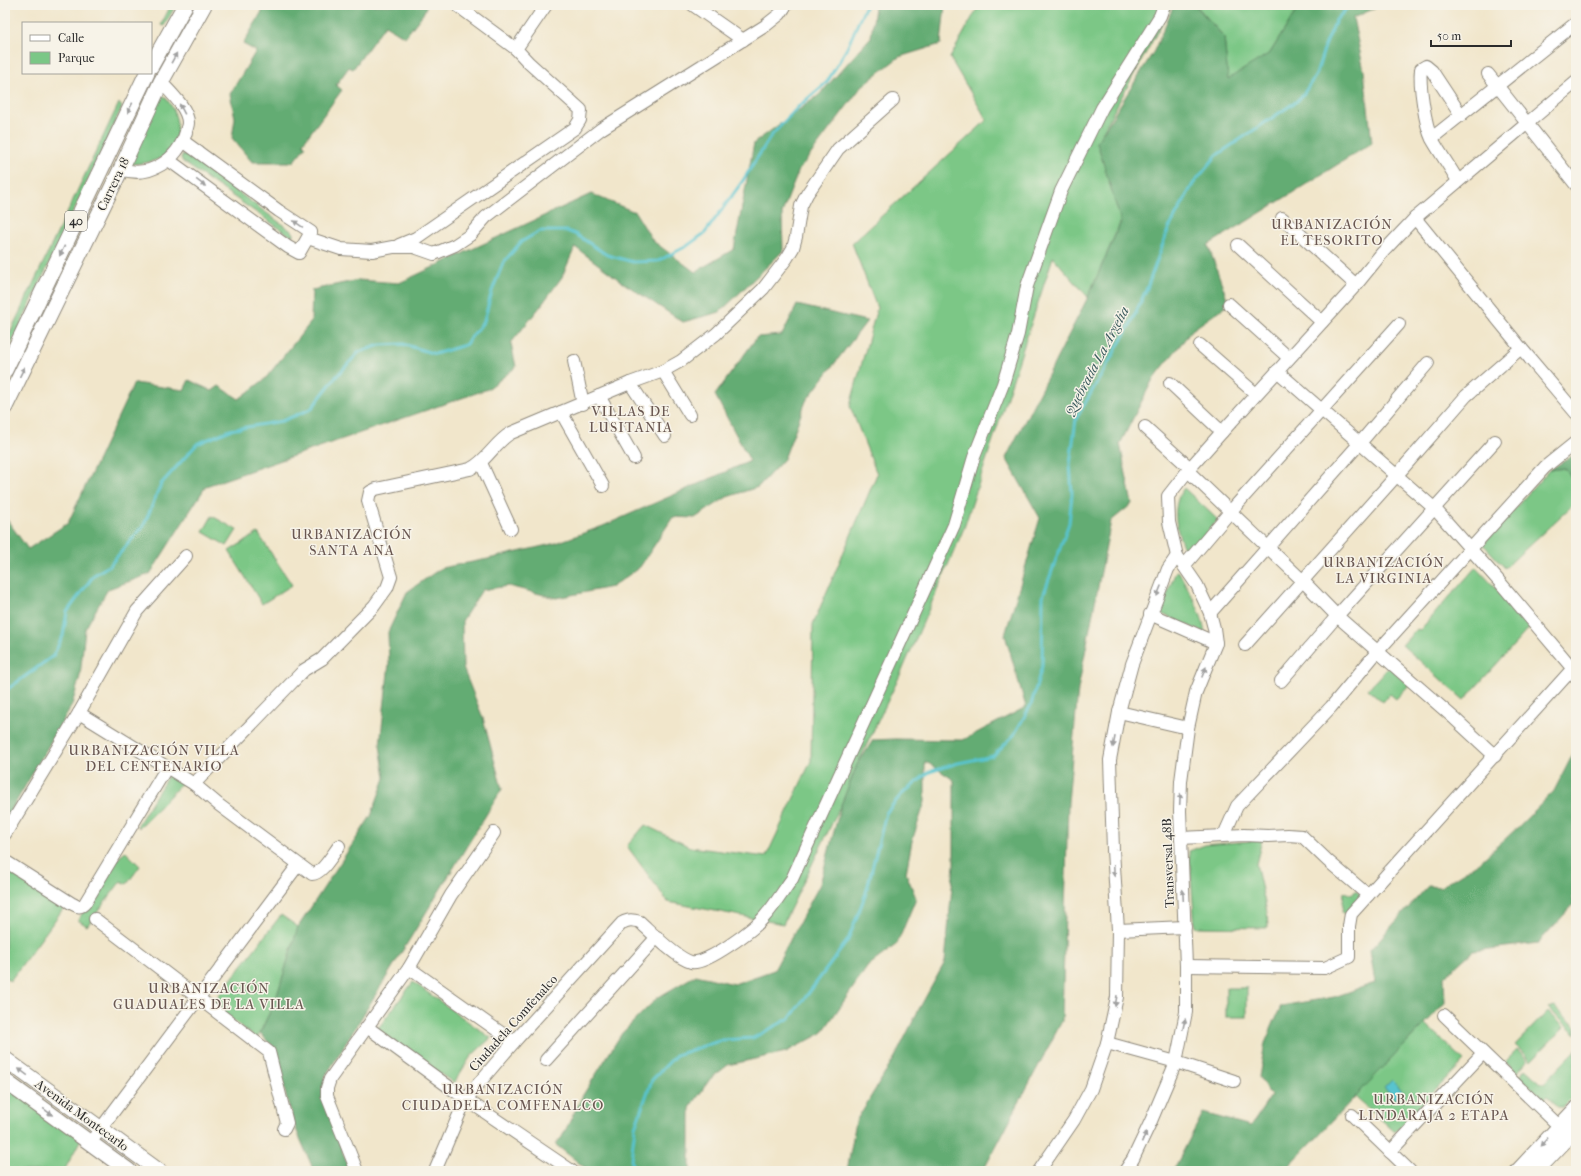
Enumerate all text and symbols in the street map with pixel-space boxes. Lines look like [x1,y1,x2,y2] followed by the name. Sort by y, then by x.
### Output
[22,22,152,74] legend
[1431,22,1511,48] scale bar
[1437,29,1461,43] text: 50 m
[58,31,84,45] text: Calle
[58,51,95,65] text: Parque
[171,52,178,64] one-way arrow
[127,102,133,114] one-way arrow
[179,103,186,115] one-way arrow
[94,155,132,213] street label: Carrera 18
[196,179,206,187] one-way arrow
[65,211,87,231] road number: 40
[1271,215,1393,249] district label: URBANIZACIÓN EL TESORITO
[293,220,303,228] one-way arrow
[59,245,65,256] one-way arrow
[1061,304,1133,419] water label: Quebrada La Argelia
[19,366,25,378] one-way arrow
[589,403,673,436] district label: VILLAS DE LUSITANIA
[291,525,413,559] district label: URBANIZACIÓN SANTA ANA
[1323,553,1445,587] district label: URBANIZACIÓN LA VIRGINIA
[1156,585,1162,597] one-way arrow
[1201,666,1207,677] one-way arrow
[1110,736,1116,748] one-way arrow
[68,741,240,775] district label: URBANIZACIÓN VILLA DEL CENTENARIO
[1177,793,1184,805] one-way arrow
[1159,818,1177,908] street label: Transversal 48B
[1111,865,1117,878] one-way arrow
[1180,888,1186,901] one-way arrow
[466,971,561,1074] street label: Ciudadela Comfenalco
[113,979,305,1013] district label: URBANIZACIÓN GUADUALES DE LA VILLA
[1113,995,1119,1007] one-way arrow
[1181,1018,1187,1030] one-way arrow
[18,1068,29,1076] one-way arrow
[31,1075,132,1154] street label: Avenida Montecarlo
[402,1080,604,1114] district label: URBANIZACIÓN CIUDADELA COMFENALCO
[1359,1090,1509,1124] district label: URBANIZACIÓN LINDARAJA 2 ETAPA
[42,1108,53,1116] one-way arrow
[1141,1131,1147,1142] one-way arrow
[1539,1137,1549,1147] one-way arrow

